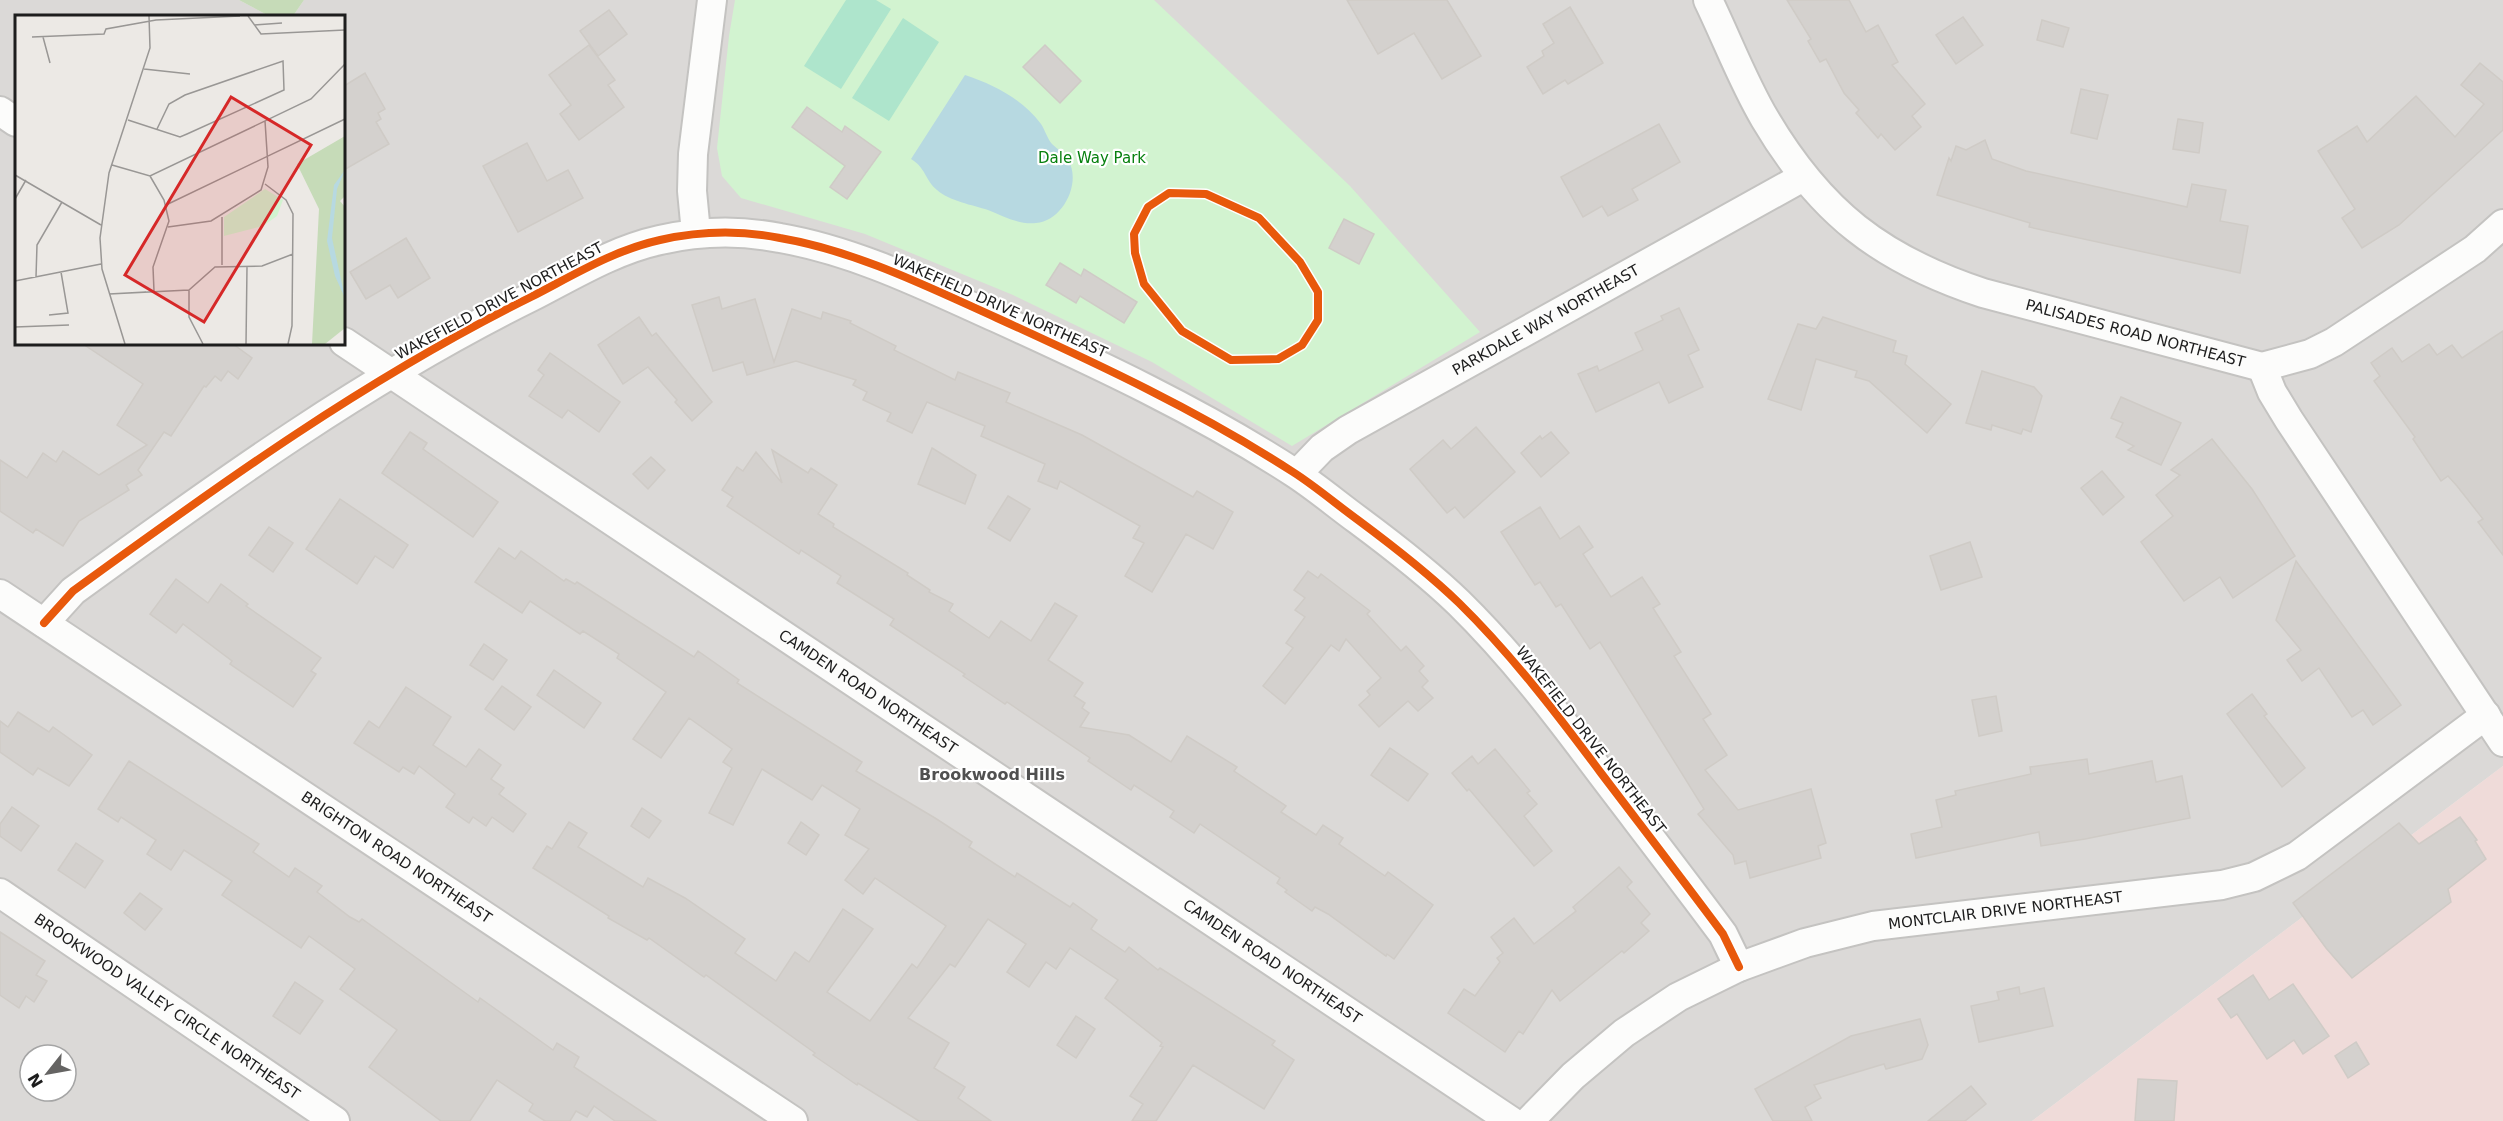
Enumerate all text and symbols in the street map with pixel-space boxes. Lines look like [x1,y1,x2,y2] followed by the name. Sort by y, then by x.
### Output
[15,15,345,345] inset map
[1038,149,1146,167] park label: Dale Way Park
[392,238,607,364] street label: WAKEFIELD DRIVE NORTHEAST
[890,250,1111,362] street label: WAKEFIELD DRIVE NORTHEAST
[1449,260,1643,379] street label: PARKDALE WAY NORTHEAST
[2024,296,2248,371] street label: PALISADES ROAD NORTHEAST
[775,626,961,758] street label: CAMDEN ROAD NORTHEAST
[1512,643,1670,838] street label: WAKEFIELD DRIVE NORTHEAST
[919,765,1065,784] district label: Brookwood Hills
[298,788,496,928] street label: BRIGHTON ROAD NORTHEAST
[1887,888,2124,933] street label: MONTCLAIR DRIVE NORTHEAST
[1180,896,1365,1028] street label: CAMDEN ROAD NORTHEAST
[32,911,304,1103] street label: BROOKWOOD VALLEY CIRCLE NORTHEAST
[18,1043,78,1103] north arrow

